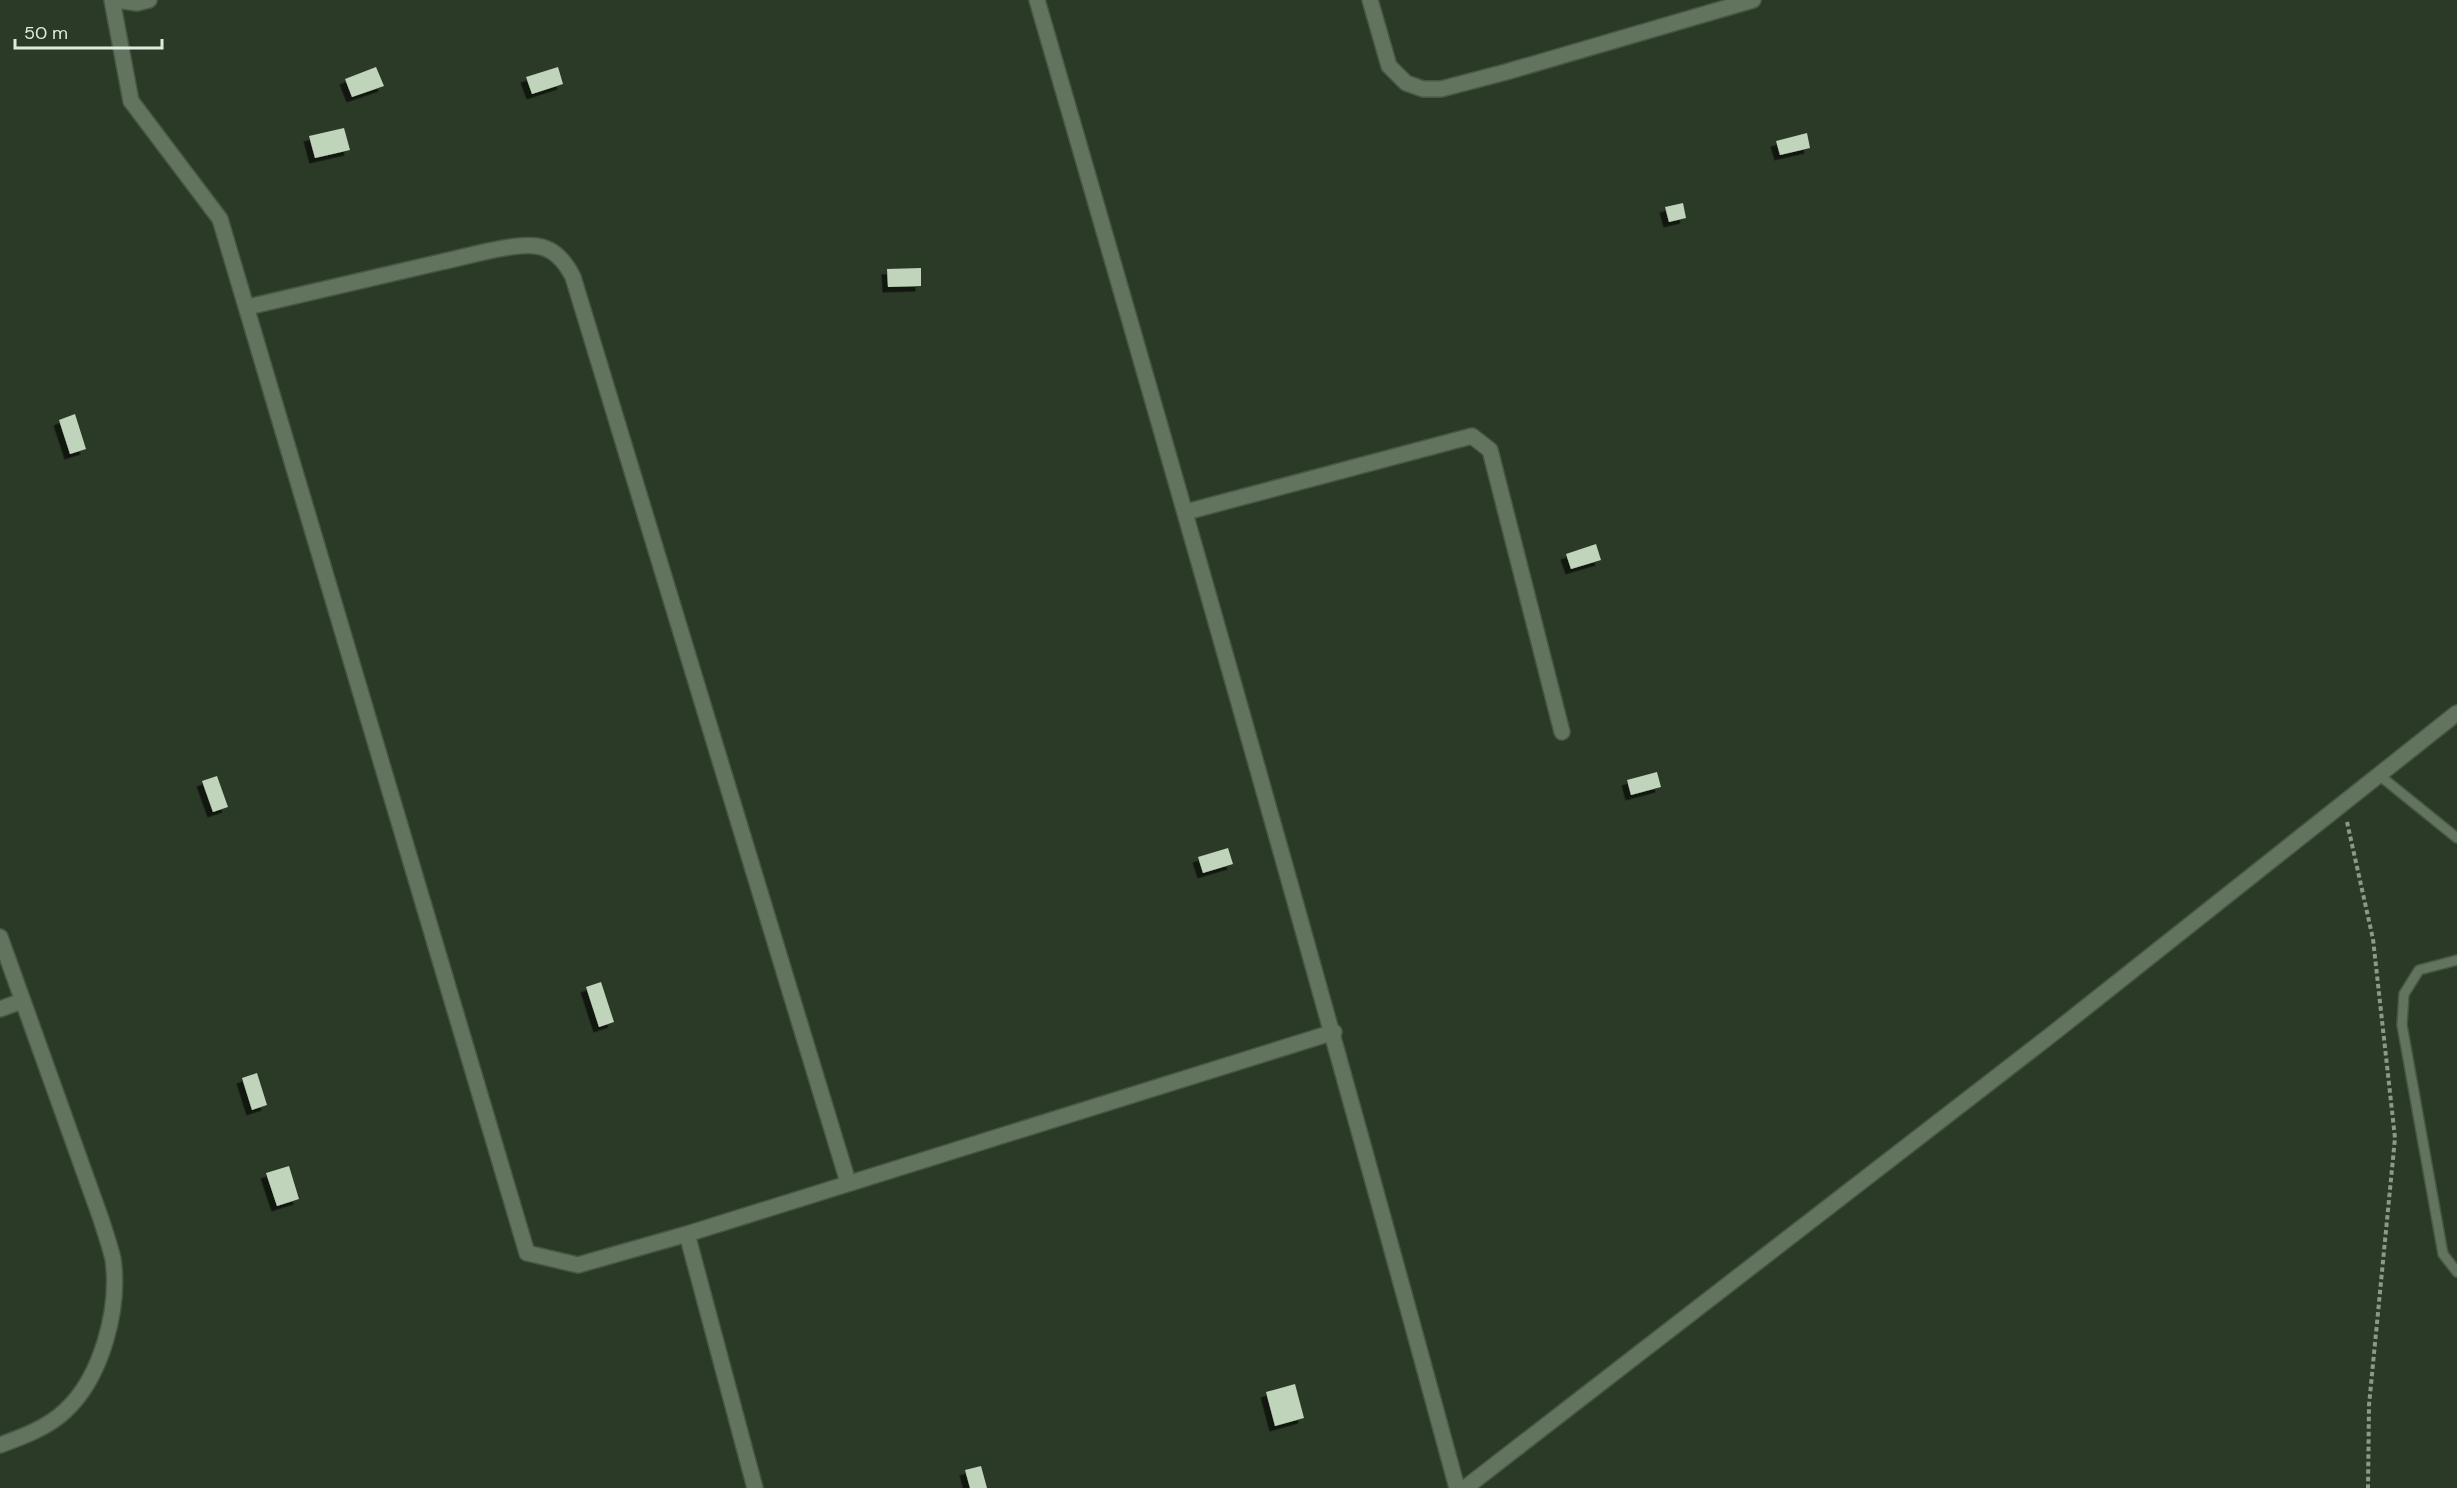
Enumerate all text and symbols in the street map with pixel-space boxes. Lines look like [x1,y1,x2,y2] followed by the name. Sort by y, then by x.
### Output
[15,12,162,50] scale bar
[24,21,68,45] text: 50 m

